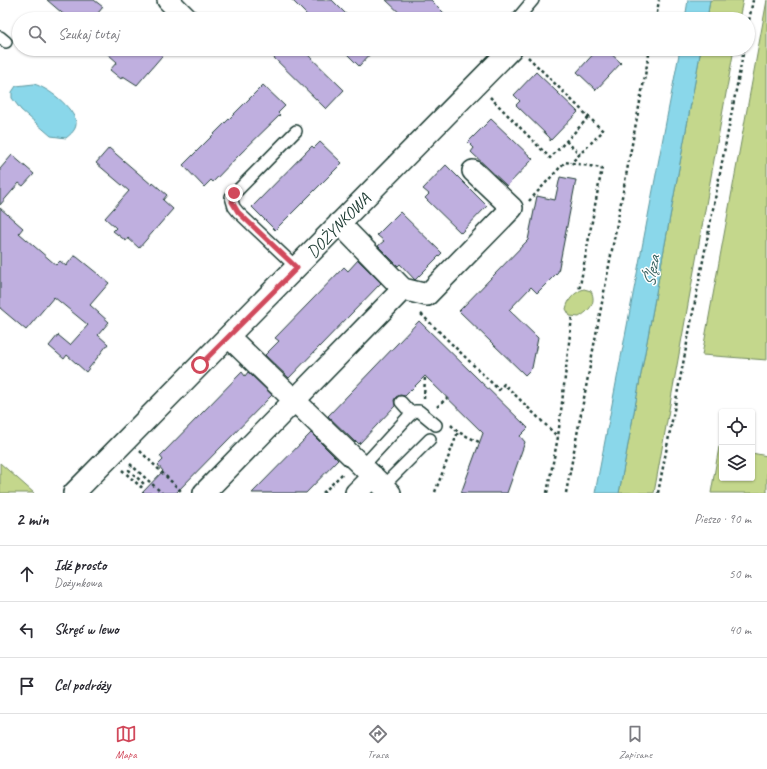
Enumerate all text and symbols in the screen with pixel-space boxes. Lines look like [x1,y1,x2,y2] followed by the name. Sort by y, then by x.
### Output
[12,12,755,56] search box
[26,23,48,45] icon: search
[58,25,119,44] text: Szukaj tutaj
[225,184,243,202] route end
[302,188,375,262] street label: DOŻYNKOWA
[637,252,665,288] water label: Ślęza
[191,356,209,374] route start
[719,409,755,481] map controls
[719,409,755,445] button: locate
[719,445,755,481] button: layers
[16,509,49,530] text: 2 min
[694,511,751,527] text: Pieszo · 90 m
[54,556,107,575] text: Idź prosto
[16,563,38,585] icon: ahead
[729,566,751,582] text: 50 m
[54,575,102,591] text: Dożynkowa
[16,619,38,641] icon: left
[54,620,119,639] text: Skręć w lewo
[729,622,751,638] text: 40 m
[16,675,38,697] icon: arrive
[54,676,110,695] text: Cel podróży
[115,723,137,761] tab: Mapa
[367,723,389,761] tab: Trasa
[619,723,652,761] tab: Zapisane

